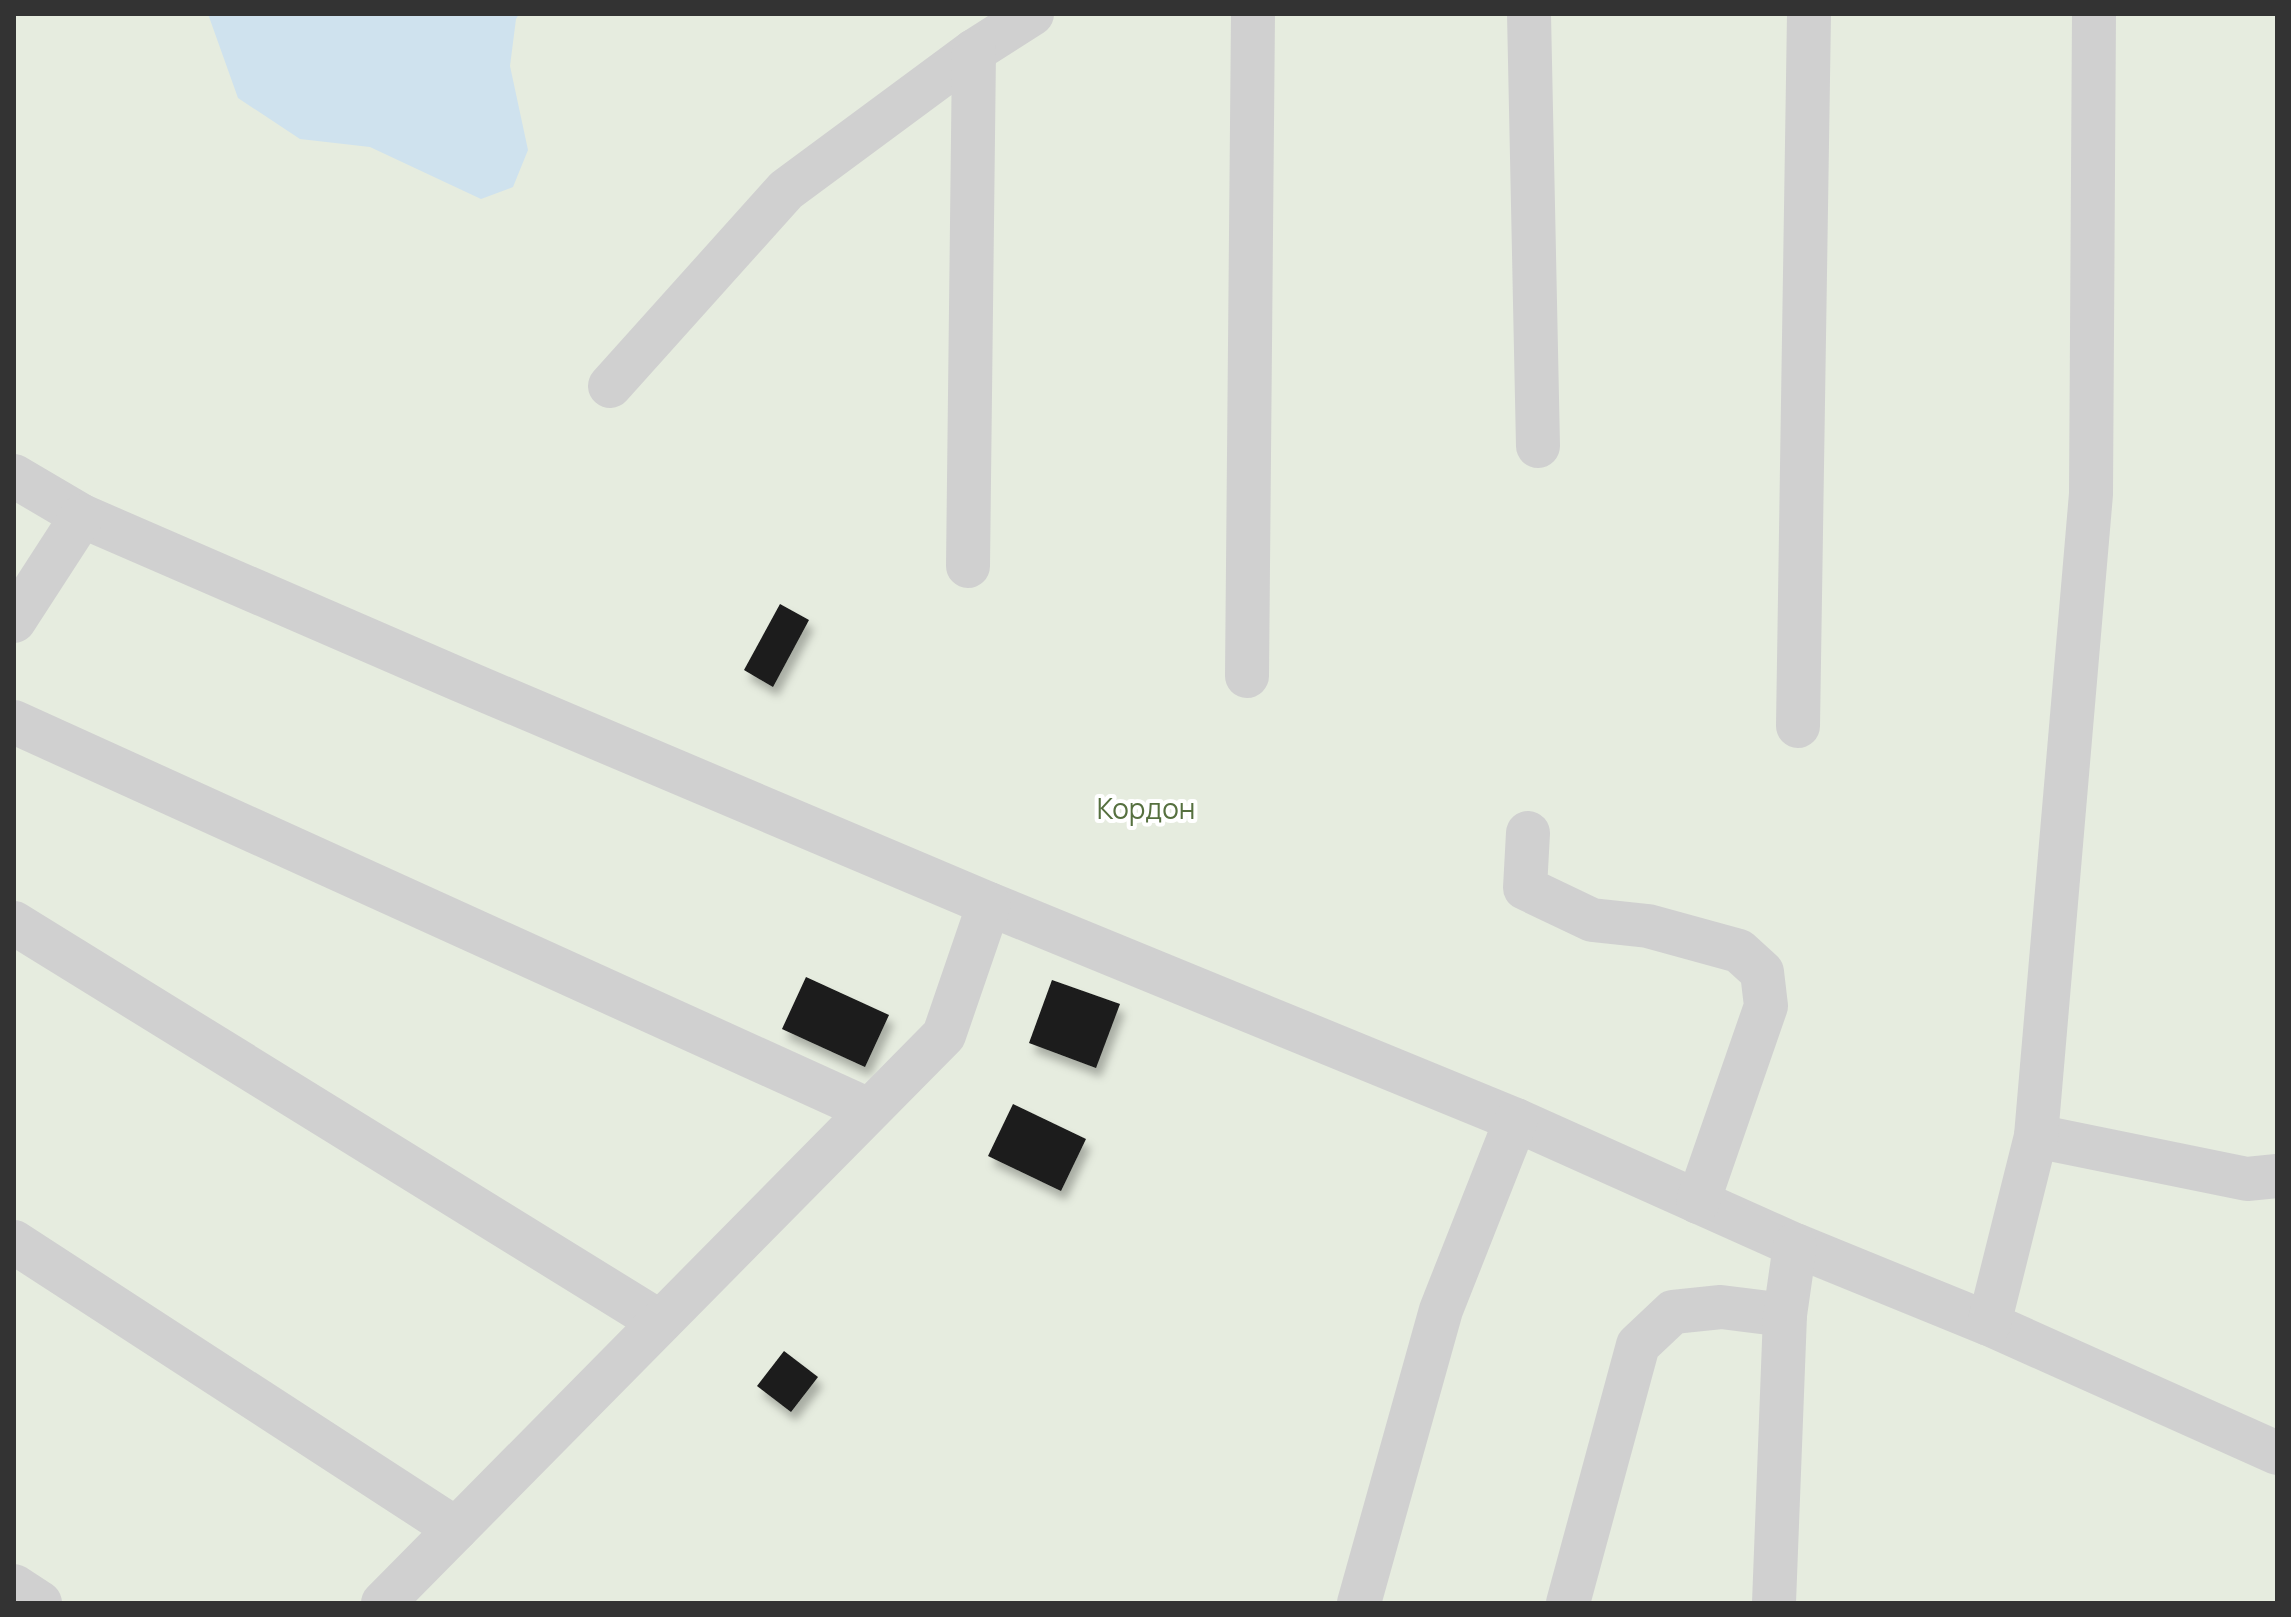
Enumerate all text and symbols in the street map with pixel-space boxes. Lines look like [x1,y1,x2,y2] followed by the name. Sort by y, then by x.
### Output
[1097,789,1195,827] park label: Кордон

